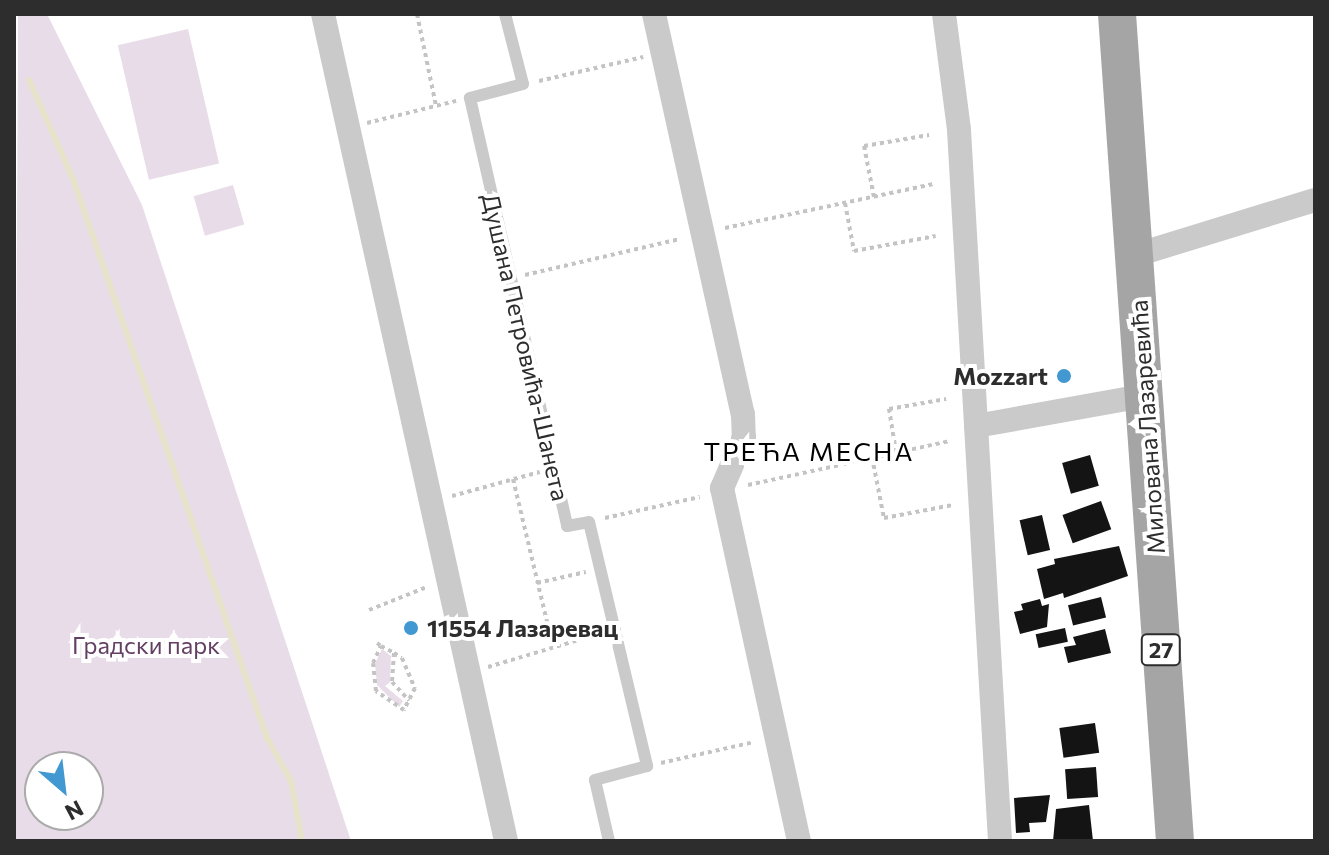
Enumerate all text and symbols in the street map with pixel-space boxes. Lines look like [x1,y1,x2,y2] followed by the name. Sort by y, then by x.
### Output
[477,190,575,504] street label: Душана Петровића-Шанета
[1124,299,1170,555] street label: Милована Лазаревића
[953,362,1048,390] place label: Mozzart
[1055,367,1073,385] marker: Mozzart
[704,435,914,467] district label: ТРЕЋА МЕСНА
[427,614,618,642] place label: 11554 Лазаревац
[402,619,420,637] marker: 11554 Лазаревац
[72,631,220,659] park label: Градски парк
[1139,632,1183,668] road number: 27
[24,751,104,831] north arrow
[61,795,88,827] text: N

